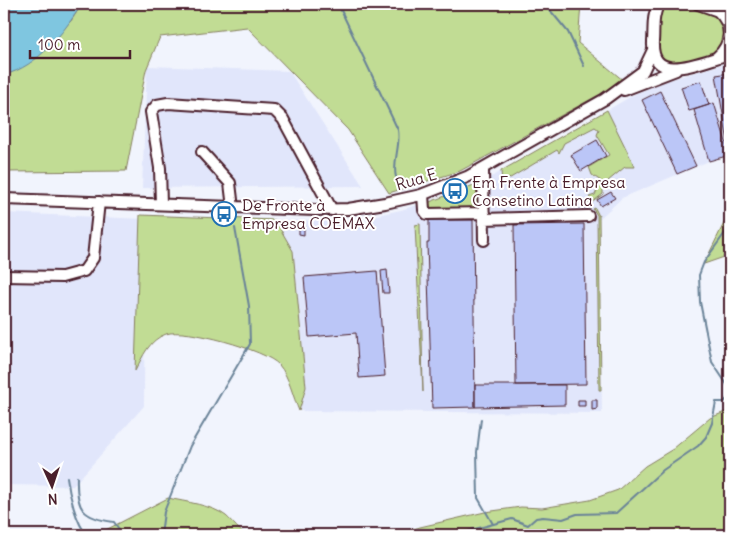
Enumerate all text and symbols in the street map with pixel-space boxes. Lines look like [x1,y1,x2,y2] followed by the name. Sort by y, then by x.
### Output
[30,28,130,60] scale bar
[38,35,80,54] text: 100 m
[393,164,439,194] street label: Rua E
[472,172,625,210] place label: Em Frente à Empresa Consetino Latina
[442,178,468,204] bus stop icon: Em Frente à Empresa Consetino Latina
[242,195,375,233] place label: De Fronte à Empresa COEMAX
[211,201,237,227] bus stop icon: De Fronte à Empresa COEMAX
[28,462,78,512] north arrow
[47,490,58,508] text: N

